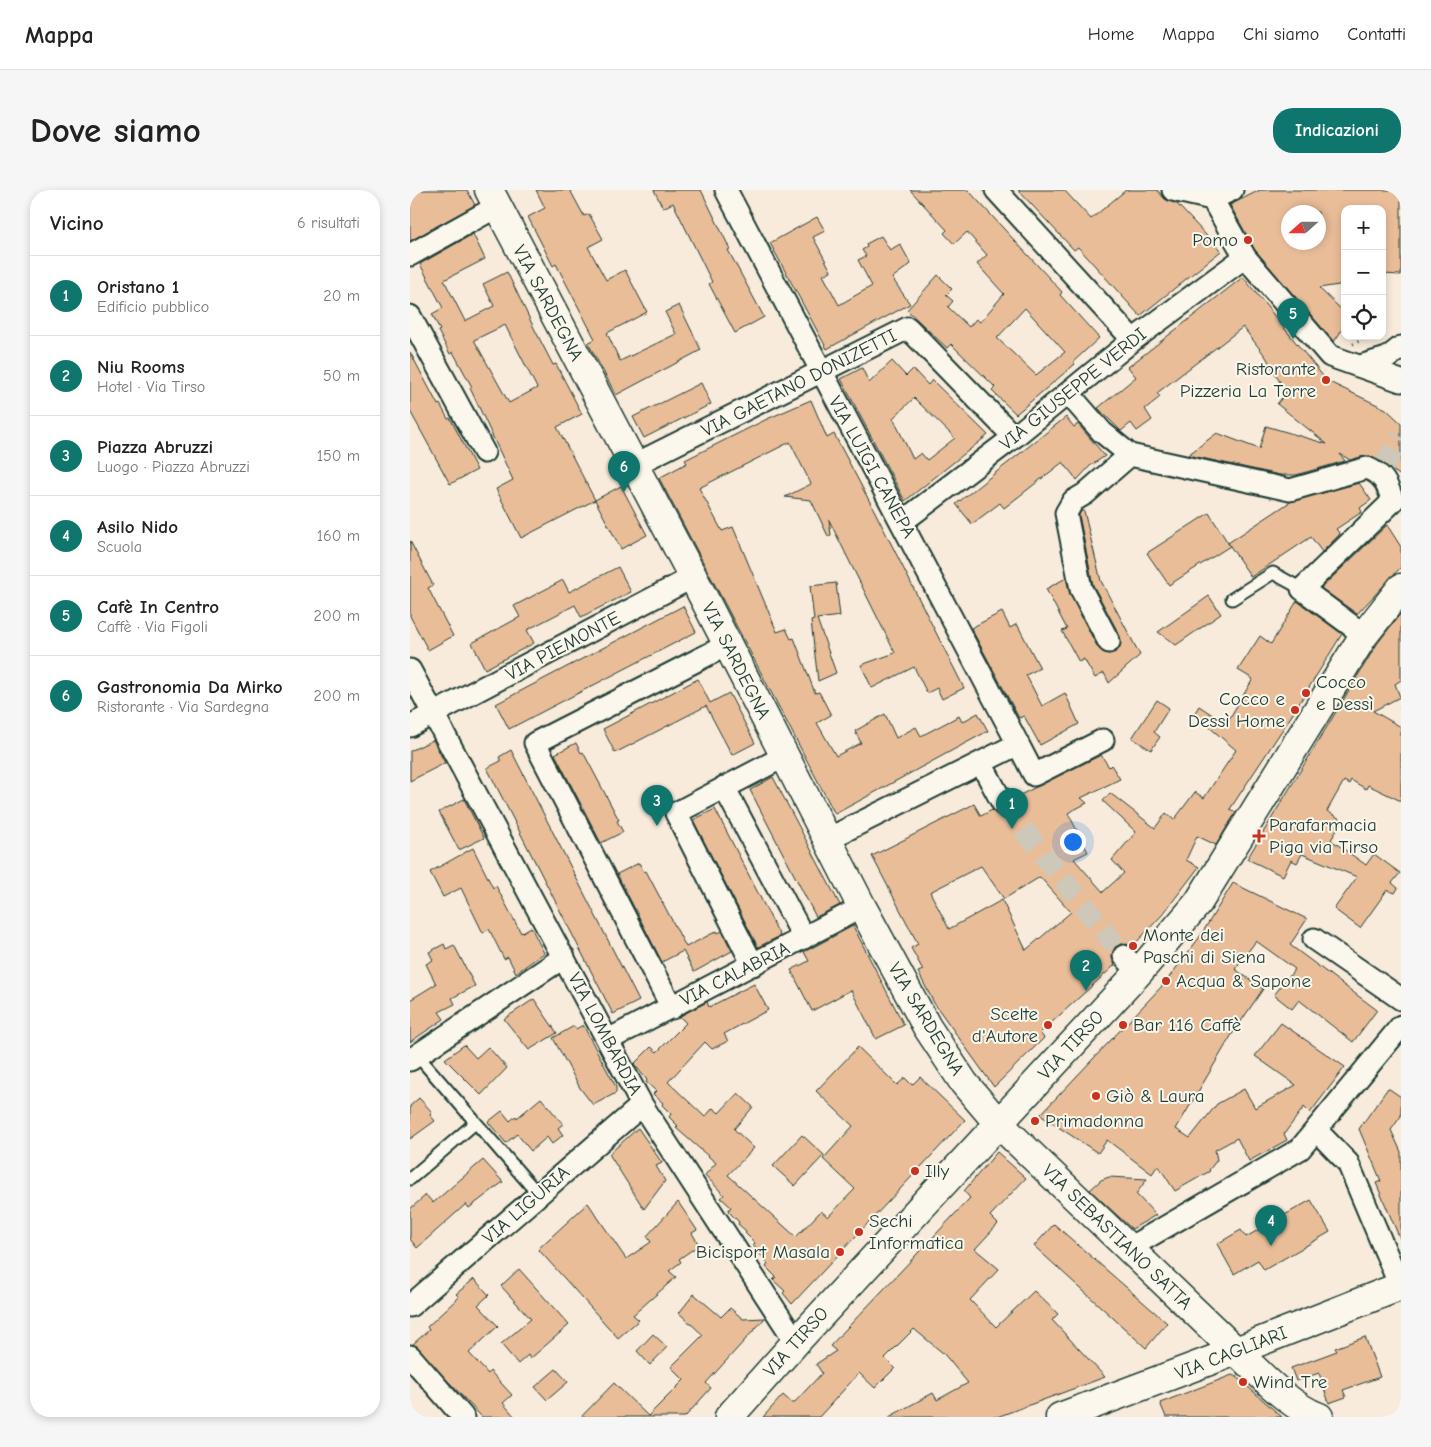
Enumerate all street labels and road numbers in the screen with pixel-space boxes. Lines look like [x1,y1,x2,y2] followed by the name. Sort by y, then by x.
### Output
[508,241,588,365] street label: VIA SARDEGNA
[995,323,1151,455] street label: VIA GIUSEPPE VERDI
[698,324,900,442] street label: VIA GAETANO DONIZETTI
[824,392,920,542] street label: VIA LUIGI CANEPA
[697,599,775,723] street label: VIA SARDEGNA
[502,607,624,685] street label: VIA PIEMONTE
[677,937,793,1011] street label: VIA CALABRIA
[884,958,968,1080] street label: VIA SARDEGNA
[563,969,647,1099] street label: VIA LOMBARDIA
[1033,1006,1109,1084] street label: VIA TIRSO
[1038,1160,1196,1314] street label: VIA SEBASTIANO SATTA
[478,1161,574,1249] street label: VIA LIGURIA
[759,1303,833,1381] street label: VIA TIRSO
[1172,1322,1290,1384] street label: VIA CAGLIARI

